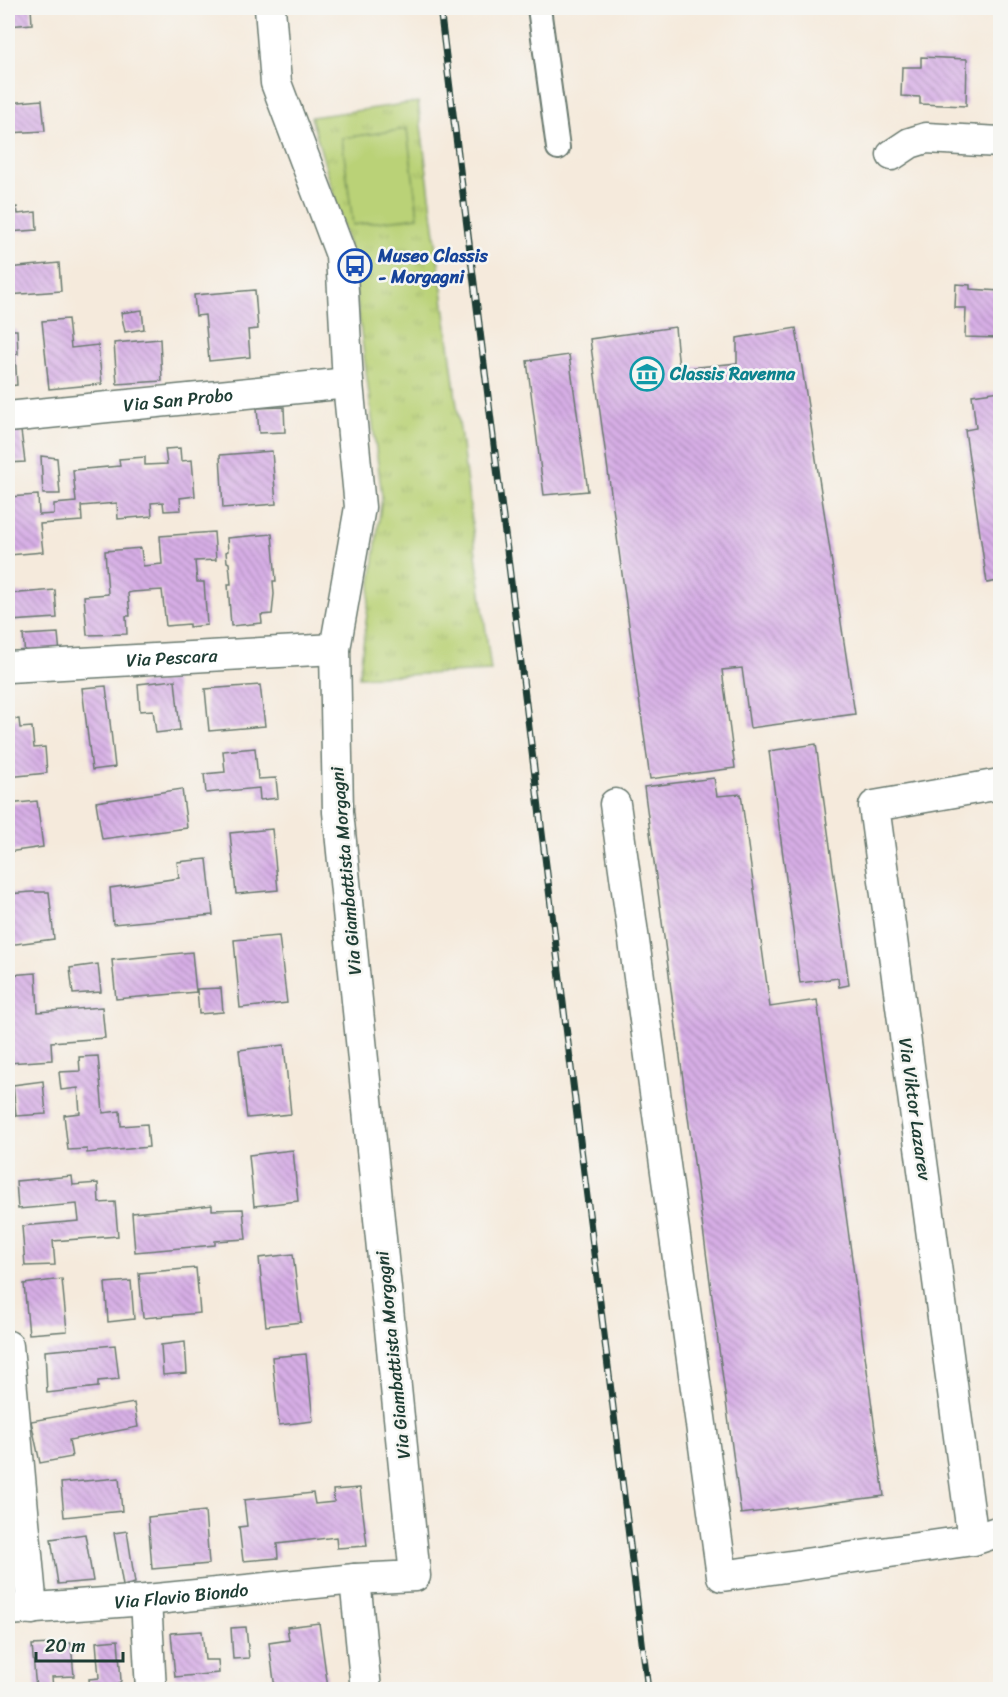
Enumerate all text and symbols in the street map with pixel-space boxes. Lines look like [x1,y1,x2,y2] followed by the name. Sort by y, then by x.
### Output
[377,240,488,293] place label: Museo Classis - Morgagni
[337,248,373,284] bus stop icon: Museo Classis - Morgagni
[629,356,665,392] museum icon: Classis Ravenna
[669,358,796,390] place label: Classis Ravenna
[122,379,234,421] street label: Via San Probo
[125,639,219,676] street label: Via Pescara
[321,764,371,976] street label: Via Giambattista Morgagni
[889,1036,941,1183] street label: Via Viktor Lazarev
[366,1248,420,1461] street label: Via Giambattista Morgagni
[113,1574,250,1618] street label: Via Flavio Biondo
[36,1625,123,1663] scale bar
[45,1630,85,1662] text: 20 m

